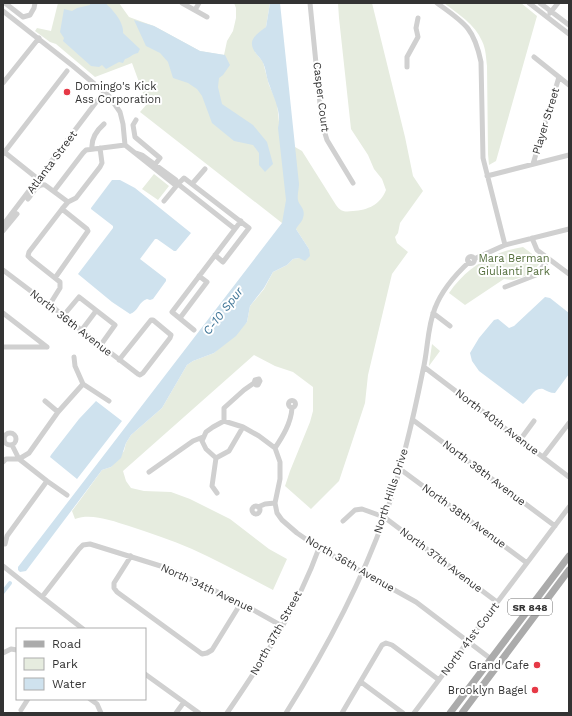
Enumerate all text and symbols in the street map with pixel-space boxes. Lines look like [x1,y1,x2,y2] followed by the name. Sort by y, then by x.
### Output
[310,61,332,133] street label: Casper Court
[75,80,161,106] place label: Domingo's Kick Ass Corporation
[530,86,562,156] street label: Player Street
[62,87,72,97] marker: Domingo's Kick Ass Corporation
[24,128,80,196] street label: Atlanta Street
[478,252,550,278] park label: Mara Berman Giulianti Park
[200,283,247,338] water label: C-10 Spur
[27,287,115,359] street label: North 36th Avenue
[453,386,541,458] street label: North 40th Avenue
[440,437,528,509] street label: North 39th Avenue
[371,447,411,535] street label: North Hills Drive
[419,481,509,551] street label: North 38th Avenue
[397,525,485,595] street label: North 37th Avenue
[303,533,397,595] street label: North 36th Avenue
[159,561,255,615] street label: North 34th Avenue
[247,588,305,677] street label: North 37th Street
[438,599,502,678] street label: North 41st Court
[508,599,552,615] road number: SR 848
[16,628,146,700] legend
[52,637,81,651] text: Road
[52,657,78,671] text: Park
[469,659,529,672] place label: Grand Cafe
[532,660,542,670] marker: Grand Cafe
[52,677,87,691] text: Water
[448,684,528,697] place label: Brooklyn Bagel
[530,685,540,695] marker: Brooklyn Bagel

